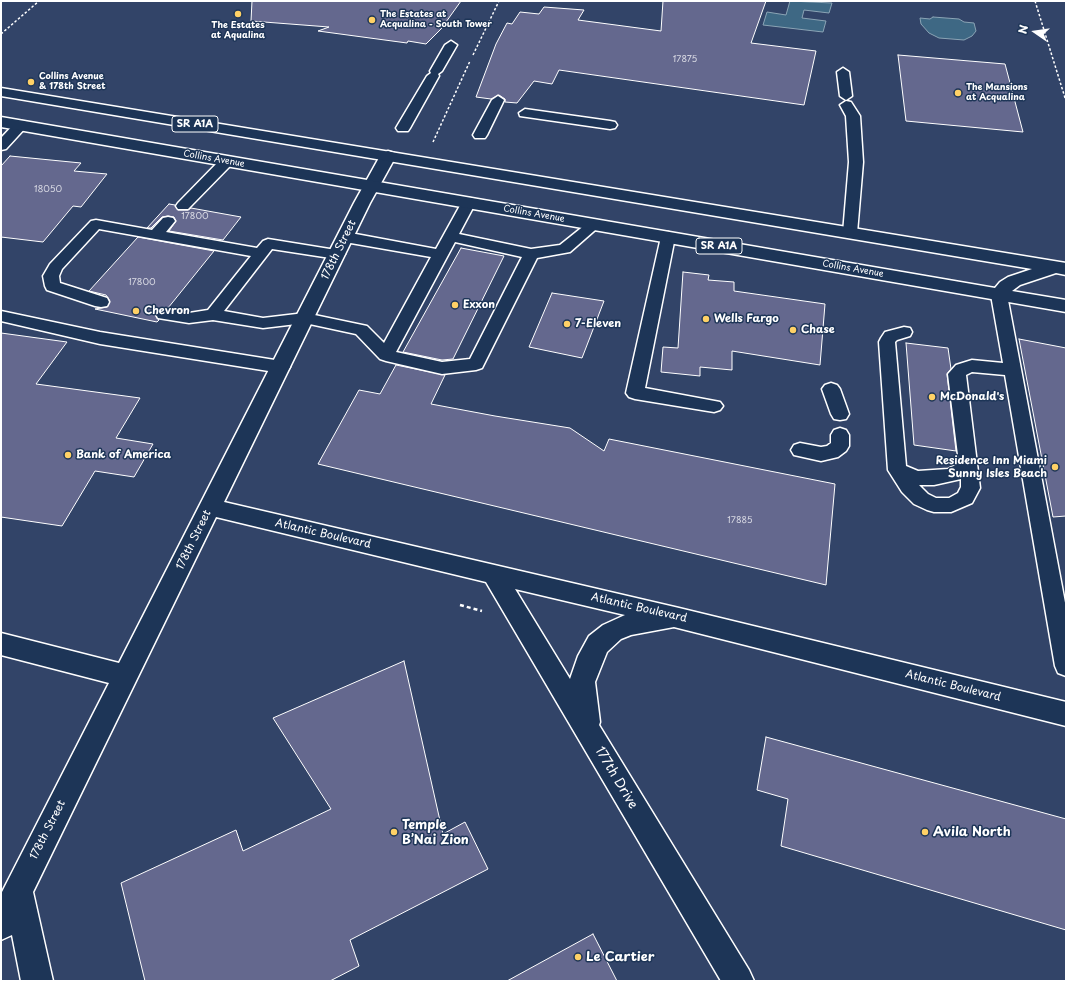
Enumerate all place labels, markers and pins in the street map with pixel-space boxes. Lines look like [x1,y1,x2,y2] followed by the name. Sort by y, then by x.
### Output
[233,9,243,19] marker: The Estates at Aqualina
[380,10,492,31] place label: The Estates at Acqualina - South Tower
[367,15,377,25] marker: The Estates at Acqualina - South Tower
[211,21,265,42] place label: The Estates at Aqualina
[39,72,106,93] place label: Collins Avenue & 178th Street
[26,77,36,87] marker: Collins Avenue & 178th Street
[966,83,1028,104] place label: The Mansions at Acqualina
[953,88,963,98] marker: The Mansions at Acqualina
[463,298,495,312] place label: Exxon
[450,300,460,310] marker: Exxon
[144,304,190,318] place label: Chevron
[131,306,141,316] marker: Chevron
[714,312,779,326] place label: Wells Fargo
[701,314,711,324] marker: Wells Fargo
[575,317,621,331] place label: 7-Eleven
[562,319,572,329] marker: 7-Eleven
[801,323,835,337] place label: Chase
[788,325,798,335] marker: Chase
[940,390,1004,404] place label: McDonald's
[927,392,937,402] marker: McDonald's
[76,448,171,462] place label: Bank of America
[63,450,73,460] marker: Bank of America
[936,454,1047,480] place label: Residence Inn Miami Sunny Isles Beach
[1050,462,1060,472] marker: Residence Inn Miami Sunny Isles Beach
[402,817,469,848] place label: Temple B’Nai Zion
[933,824,1011,840] place label: Avila North
[389,827,399,837] marker: Temple B’Nai Zion
[920,827,930,837] marker: Avila North
[586,949,654,965] place label: Le Cartier
[573,952,583,962] marker: Le Cartier

